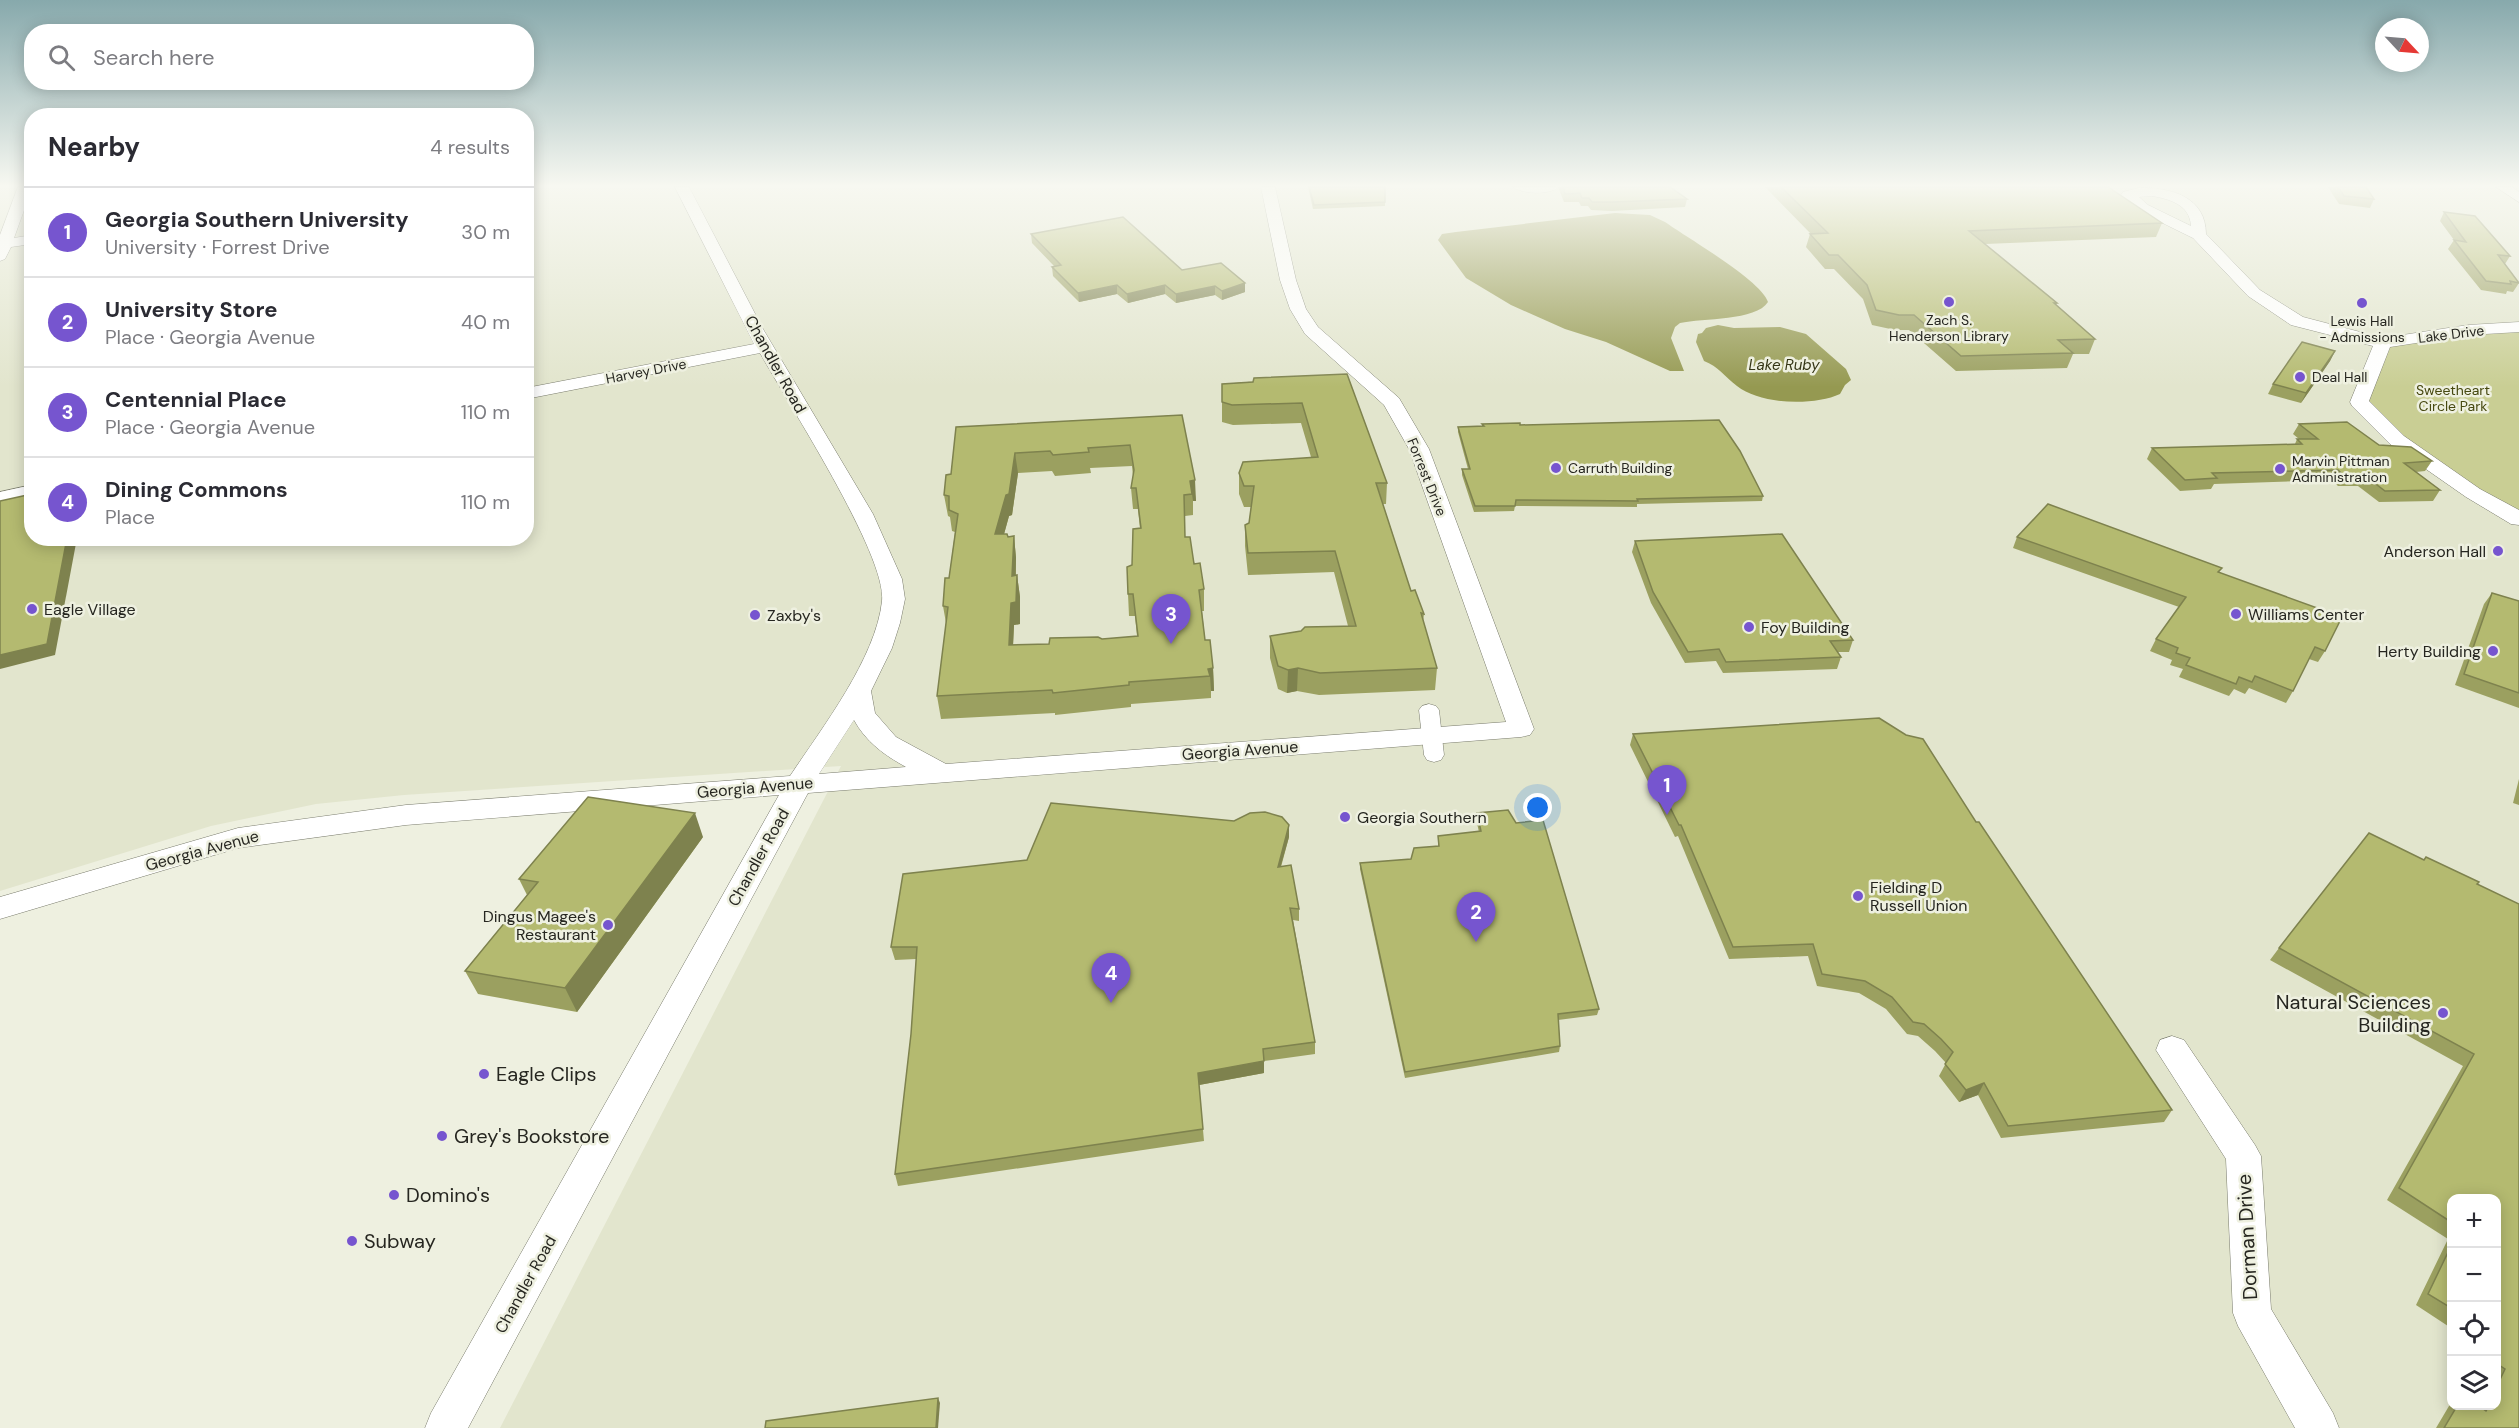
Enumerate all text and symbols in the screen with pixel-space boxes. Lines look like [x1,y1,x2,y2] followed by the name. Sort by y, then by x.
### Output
[2375,18,2429,72] north arrow
[24,24,534,90] search box
[45,41,78,74] icon: search
[93,43,214,72] text: Search here
[48,130,140,164] text: Nearby
[430,134,510,160] text: 4 results
[105,205,408,234] text: Georgia Southern University
[64,219,71,245] text: 1
[461,219,510,245] text: 30 m
[105,234,330,260] text: University · Forrest Drive
[105,295,278,324] text: University Store
[1942,295,1956,309] marker: Zach S. Henderson Library
[2355,296,2369,310] marker: Lewis Hall - Admissions
[62,309,73,335] text: 2
[461,309,510,335] text: 40 m
[1889,311,2009,345] place label: Zach S. Henderson Library
[740,312,811,417] street label: Chandler Road
[2319,312,2405,346] place label: Lewis Hall - Admissions
[2417,321,2485,347] street label: Lake Drive
[105,324,315,350] text: Place · Georgia Avenue
[604,354,688,388] street label: Harvey Drive
[1749,355,1820,375] water label: Lake Ruby
[2312,368,2367,386] place label: Deal Hall
[2293,370,2307,384] marker: Deal Hall
[2416,381,2490,415] park label: Sweetheart Circle Park
[105,385,287,414] text: Centennial Place
[61,399,74,425] text: 3
[461,399,510,425] text: 110 m
[105,414,315,440] text: Place · Georgia Avenue
[1403,435,1451,519] street label: Forrest Drive
[2292,452,2390,486] place label: Marvin Pittman Administration
[1568,459,1672,477] place label: Carruth Building
[1549,461,1563,475] marker: Carruth Building
[2273,462,2287,476] marker: Marvin Pittman Administration
[105,475,288,504] text: Dining Commons
[61,489,74,515] text: 4
[461,489,510,515] text: 110 m
[105,504,155,530] text: Place
[2383,541,2486,562] place label: Anderson Hall
[2491,544,2505,558] marker: Anderson Hall
[1152,594,1190,644] pin: 3
[44,599,136,620] place label: Eagle Village
[25,602,39,616] marker: Eagle Village
[2248,604,2364,625] place label: Williams Center
[767,605,821,626] place label: Zaxby's
[2229,607,2243,621] marker: Williams Center
[748,608,762,622] marker: Zaxby's
[1761,617,1850,638] place label: Foy Building
[1742,620,1756,634] marker: Foy Building
[2377,641,2481,662] place label: Herty Building
[2486,644,2500,658] marker: Herty Building
[1181,736,1299,765] street label: Georgia Avenue
[1648,766,1686,815] pin: 1
[696,772,814,803] street label: Georgia Avenue
[1523,793,1552,822] your location
[723,805,794,910] street label: Chandler Road
[1357,807,1487,828] place label: Georgia Southern
[1338,810,1352,824] marker: Georgia Southern
[143,825,261,876] street label: Georgia Avenue
[1870,877,1967,916] place label: Fielding D Russell Union
[1851,889,1865,903] marker: Fielding D Russell Union
[1456,892,1496,942] pin: 2
[483,906,596,945] place label: Dingus Magee's Restaurant
[601,918,615,932] marker: Dingus Magee's Restaurant
[1092,954,1130,1003] pin: 4
[2276,989,2431,1038] place label: Natural Sciences Building
[2436,1006,2450,1020] marker: Natural Sciences Building
[496,1061,597,1087] place label: Eagle Clips
[477,1067,491,1081] marker: Eagle Clips
[454,1123,609,1149] place label: Grey's Bookstore
[435,1129,449,1143] marker: Grey's Bookstore
[2231,1173,2263,1301] street label: Dorman Drive
[406,1182,490,1208] place label: Domino's
[387,1188,401,1202] marker: Domino's
[2447,1194,2501,1410] map controls
[2447,1194,2501,1248] button: +
[364,1228,436,1254] place label: Subway
[490,1232,561,1337] street label: Chandler Road
[345,1234,359,1248] marker: Subway
[2447,1248,2501,1302] button: −
[2447,1302,2501,1356] button: locate
[2447,1356,2501,1410] button: layers

